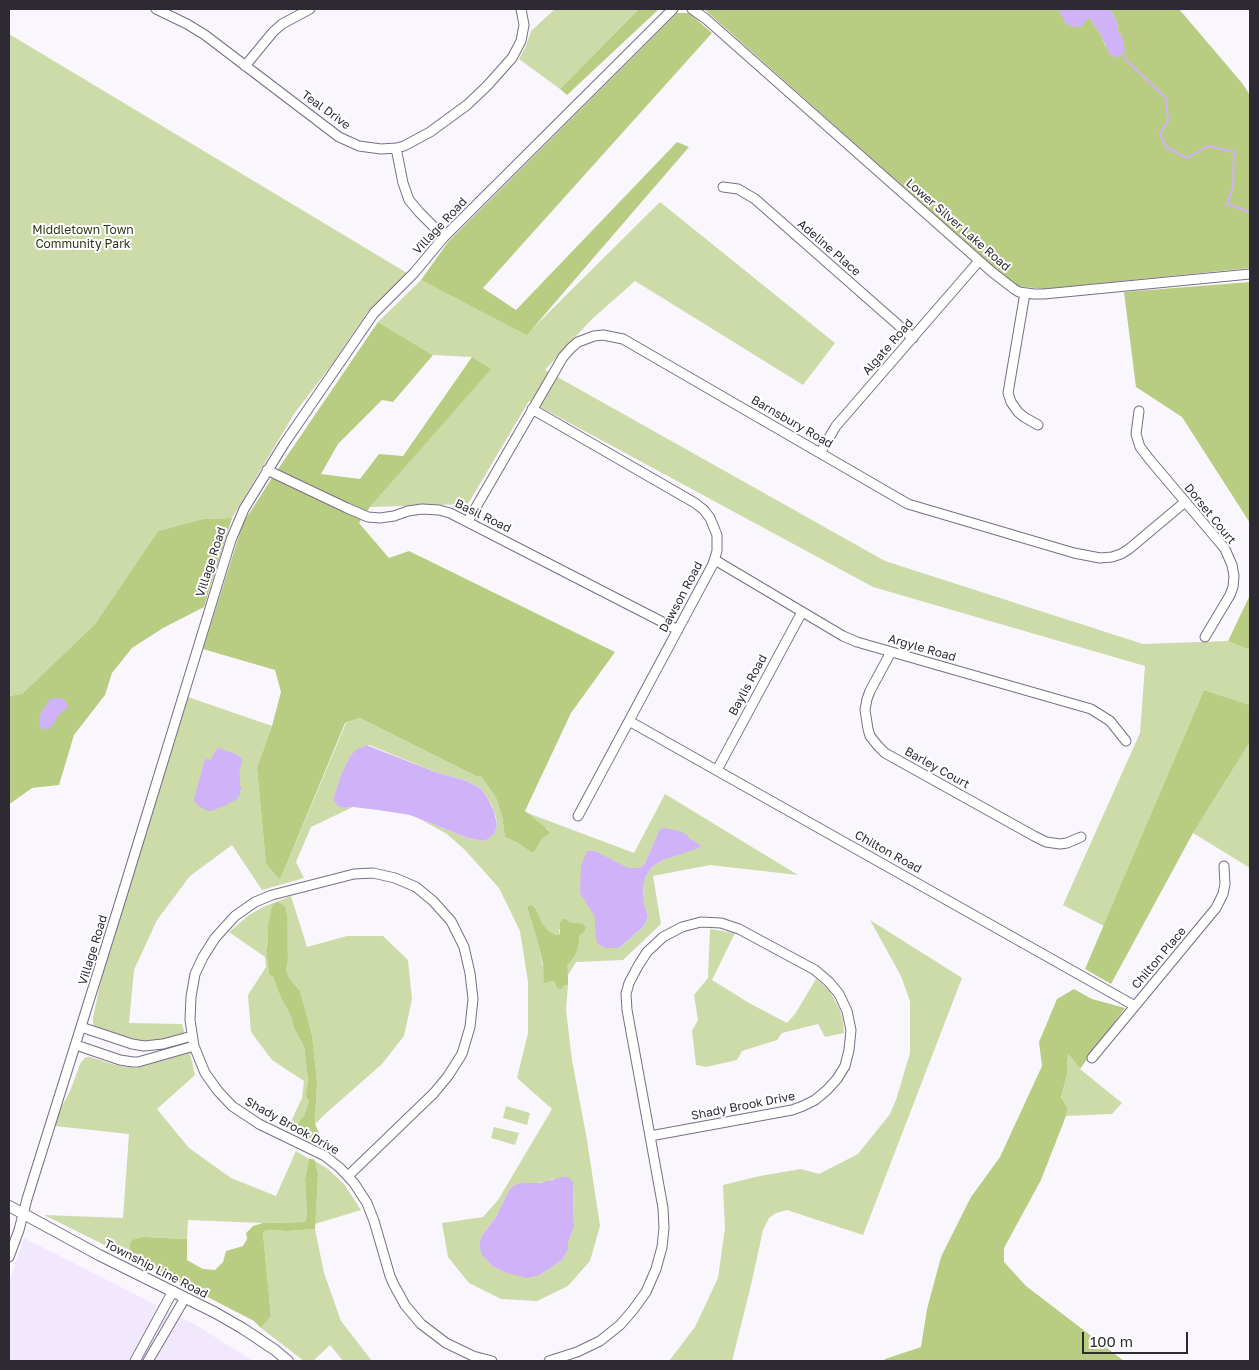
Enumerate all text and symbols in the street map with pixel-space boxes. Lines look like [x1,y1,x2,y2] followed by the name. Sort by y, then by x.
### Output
[299,88,353,132] street label: Teal Drive
[903,176,1013,274] street label: Lower Silver Lake Road
[410,195,470,257] street label: Village Road
[795,217,863,279] street label: Adeline Place
[32,223,134,251] park label: Middletown Town Community Park
[860,316,916,378] street label: Algate Road
[749,393,835,451] street label: Barnsbury Road
[1181,481,1239,547] street label: Dorset Court
[453,496,513,536] street label: Basil Road
[193,525,229,599] street label: Village Road
[656,559,706,635] street label: Dawson Road
[886,631,958,665] street label: Argyle Road
[726,652,770,718] street label: Baylis Road
[902,744,972,792] street label: Barley Court
[852,828,924,876] street label: Chilton Road
[76,913,110,987] street label: Village Road
[1129,924,1189,992] street label: Chilton Place
[690,1089,796,1123] street label: Shady Brook Drive
[242,1094,342,1158] street label: Shady Brook Drive
[102,1237,210,1301] street label: Township Line Road
[1084,1322,1190,1354] scale bar
[1090,1332,1133,1350] text: 100 m

